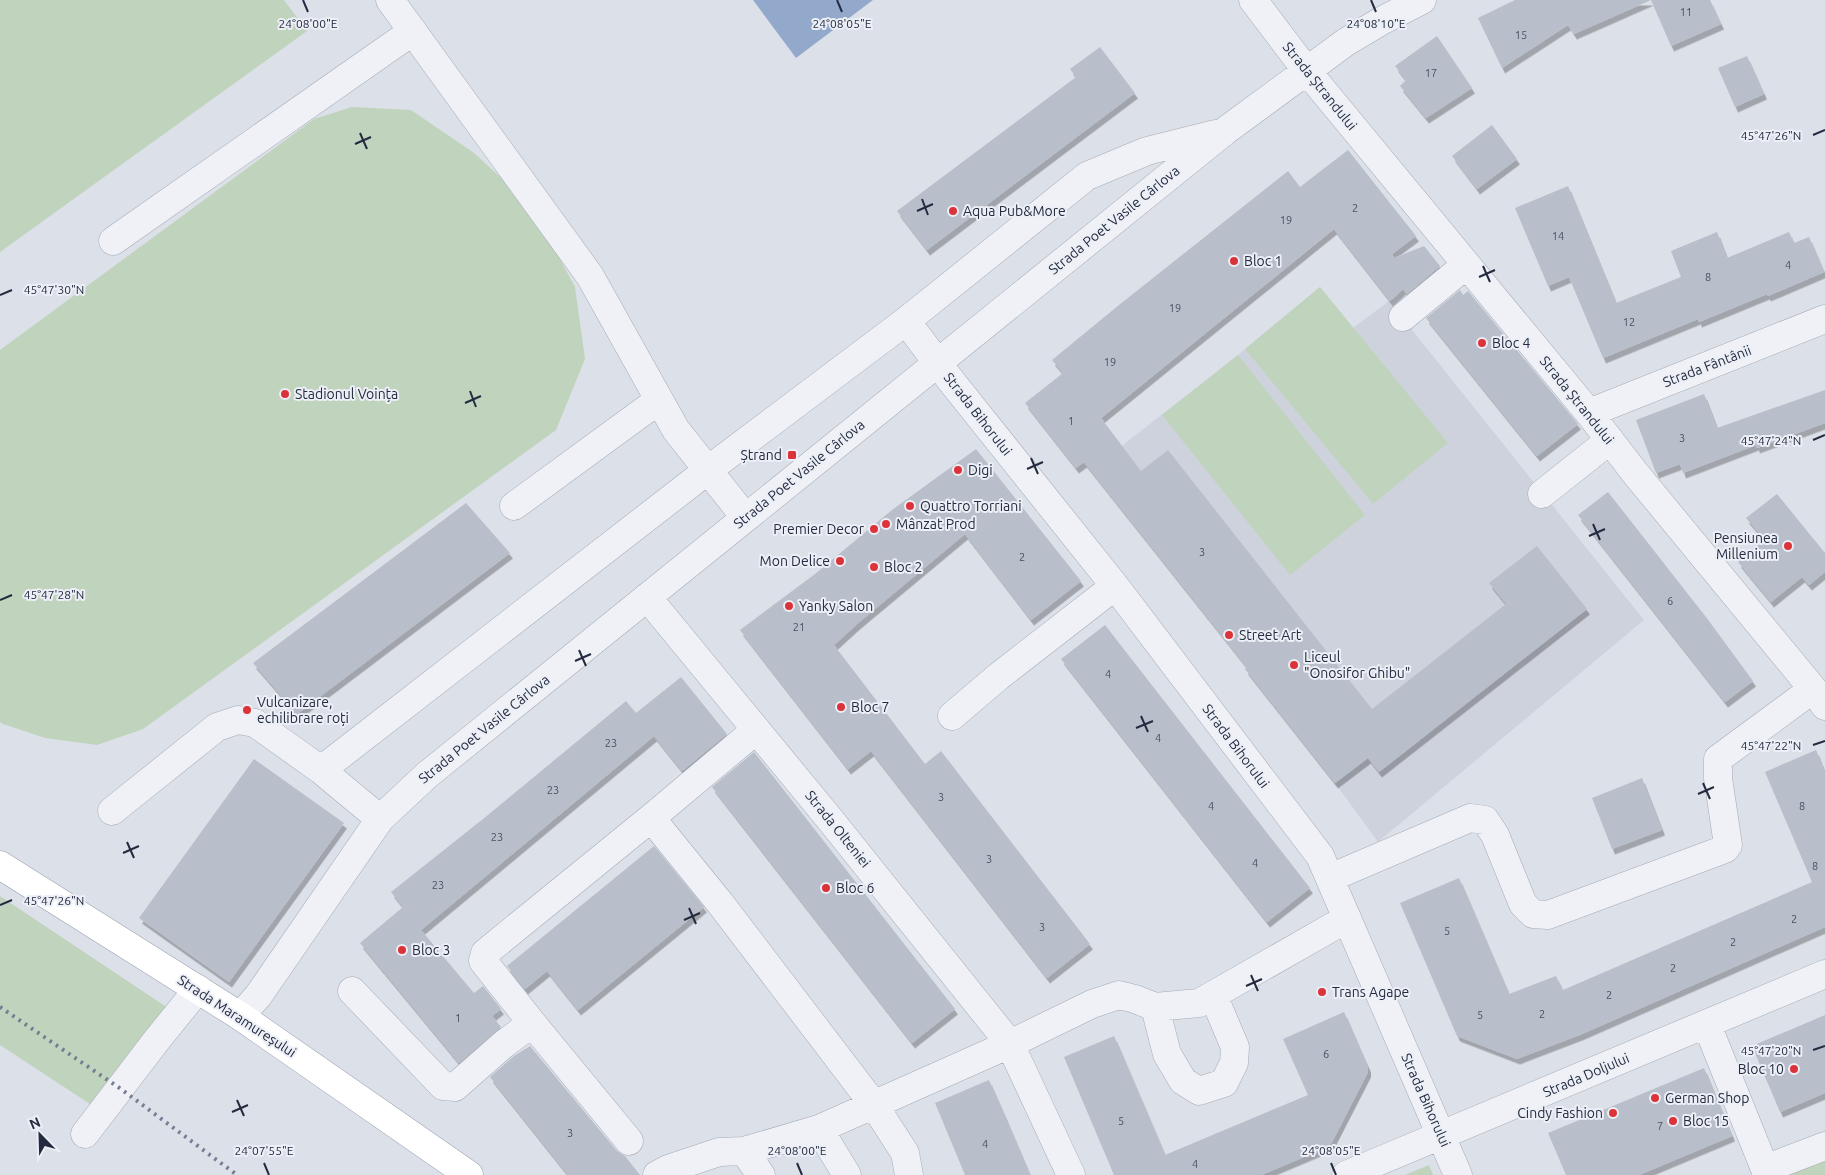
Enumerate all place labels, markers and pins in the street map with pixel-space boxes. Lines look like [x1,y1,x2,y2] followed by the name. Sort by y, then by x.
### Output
[963,203,1066,219] place label: Aqua Pub&More
[947,205,959,217] marker: Aqua Pub&More
[1244,253,1282,269] place label: Bloc 1
[1228,255,1240,267] marker: Bloc 1
[1492,335,1530,351] place label: Bloc 4
[1476,337,1488,349] marker: Bloc 4
[295,386,398,402] place label: Stadionul Voința
[279,388,291,400] marker: Stadionul Voința
[740,447,782,463] place label: Ștrand
[786,449,798,461] marker: Ștrand
[968,462,993,478] place label: Digi
[952,464,964,476] marker: Digi
[920,498,1022,514] place label: Quattro Torriani
[904,500,916,512] marker: Quattro Torriani
[896,516,976,532] place label: Mânzat Prod
[880,518,892,530] marker: Mânzat Prod
[773,521,865,537] place label: Premier Decor
[868,523,880,535] marker: Premier Decor
[1714,530,1778,562] place label: Pensiunea Millenium
[1782,540,1794,552] marker: Pensiunea Millenium
[760,553,830,569] place label: Mon Delice
[834,555,846,567] marker: Mon Delice
[884,559,922,575] place label: Bloc 2
[868,561,880,573] marker: Bloc 2
[799,598,873,614] place label: Yanky Salon
[783,600,795,612] marker: Yanky Salon
[1239,627,1302,643] place label: Street Art
[1223,629,1235,641] marker: Street Art
[1304,649,1410,681] place label: Liceul "Onosifor Ghibu"
[1288,659,1300,671] marker: Liceul "Onosifor Ghibu"
[257,694,349,726] place label: Vulcanizare, echilibrare roți
[851,699,889,715] place label: Bloc 7
[835,701,847,713] marker: Bloc 7
[241,704,253,716] marker: Vulcanizare, echilibrare roți
[836,880,874,896] place label: Bloc 6
[820,882,832,894] marker: Bloc 6
[412,942,450,958] place label: Bloc 3
[396,944,408,956] marker: Bloc 3
[1332,984,1409,1000] place label: Trans Agape
[1316,986,1328,998] marker: Trans Agape
[1738,1061,1784,1077] place label: Bloc 10
[1788,1063,1800,1075] marker: Bloc 10
[1665,1090,1750,1106] place label: German Shop
[1649,1092,1661,1104] marker: German Shop
[1517,1105,1603,1121] place label: Cindy Fashion
[1607,1107,1619,1119] marker: Cindy Fashion
[1683,1113,1729,1129] place label: Bloc 15
[1667,1115,1679,1127] marker: Bloc 15

